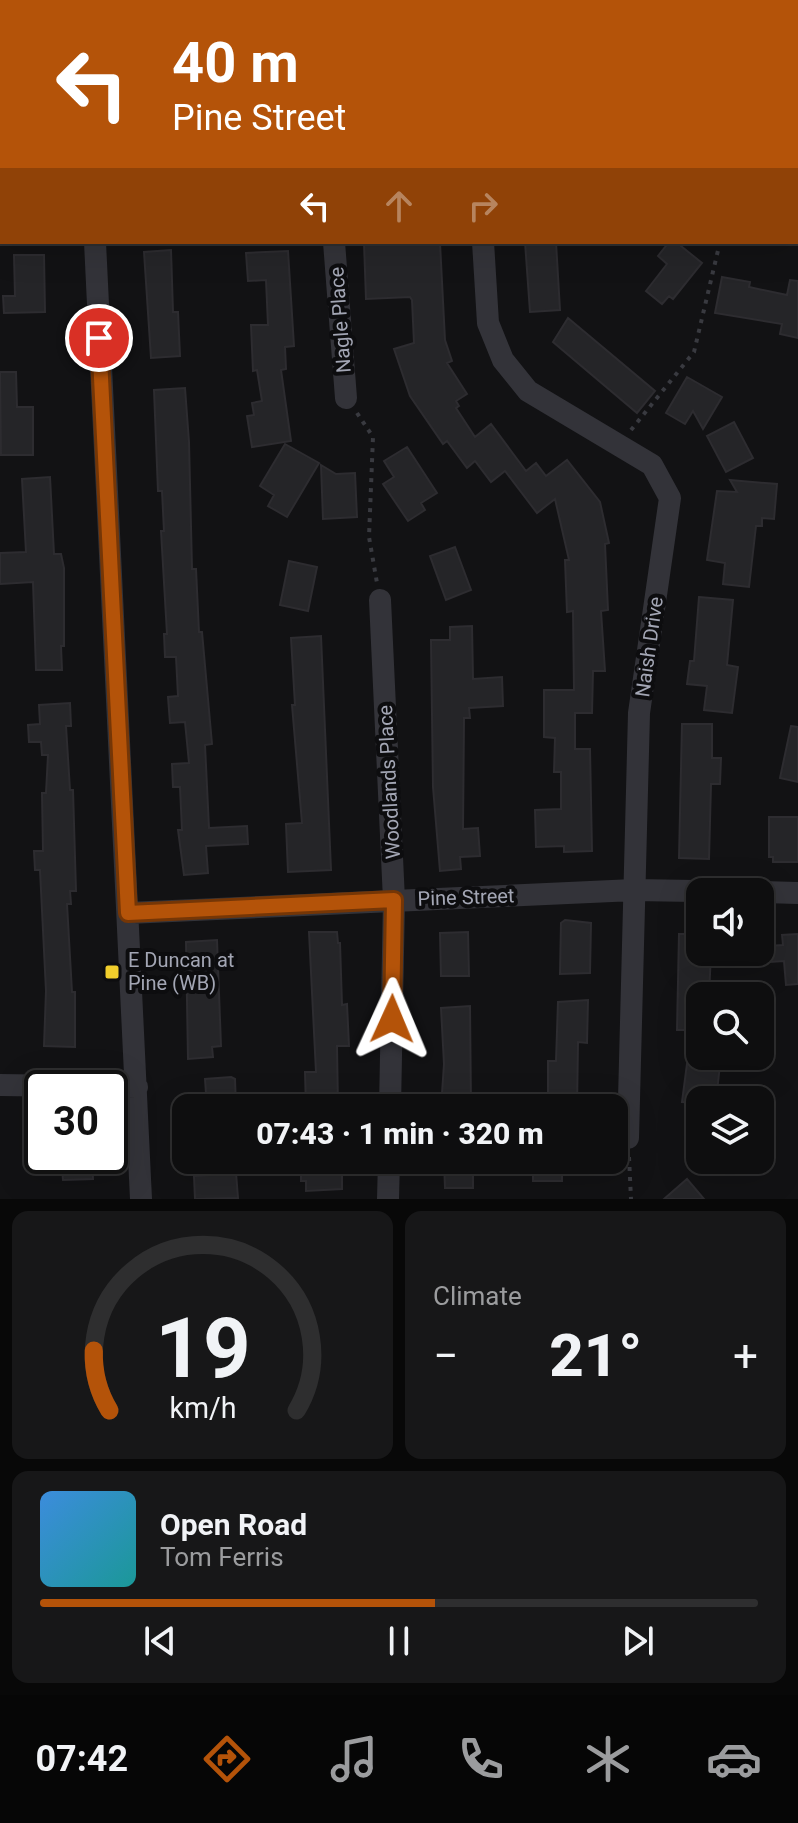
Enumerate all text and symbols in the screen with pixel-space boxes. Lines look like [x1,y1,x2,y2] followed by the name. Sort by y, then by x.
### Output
[172,30,299,96] text: 40 m
[40,32,144,136] icon: left
[172,97,346,139] text: Pine Street
[293,184,337,228] icon: left
[377,184,421,228] icon: ahead
[461,184,505,228] icon: right
[324,266,356,374] street label: Nagle Place
[65,304,133,372] pin
[77,316,121,360] icon: arrive
[630,595,668,699] street label: Naish Drive
[373,704,405,860] street label: Woodlands Place
[686,878,774,1174] map controls
[686,878,774,966] button: sound
[417,883,515,911] street label: Pine Street
[128,948,234,995] place label: E Duncan at Pine (WB)
[103,963,121,981] marker: E Duncan at Pine (WB)
[350,977,434,1061] position arrow
[686,982,774,1070] button: search
[24,1070,128,1174] speed limit sign: 30
[686,1086,774,1174] button: layers
[256,1116,544,1151] text: 07:43 · 1 min · 320 m
[433,1281,522,1311] text: Climate
[155,1300,250,1397] text: 19
[549,1320,642,1391] text: 21°
[433,1330,458,1382] text: −
[733,1330,758,1382] text: +
[169,1391,236,1425] text: km/h
[160,1507,307,1542] text: Open Road
[160,1542,284,1572] text: Tom Ferris
[138,1619,182,1663] icon: previous
[377,1619,421,1663] icon: pause
[616,1619,660,1663] icon: next
[199,1731,255,1787] icon: directions
[326,1731,382,1787] icon: music
[453,1731,509,1787] icon: phone
[580,1731,636,1787] icon: climate
[706,1731,762,1787] icon: car
[35,1738,128,1780] text: 07:42

